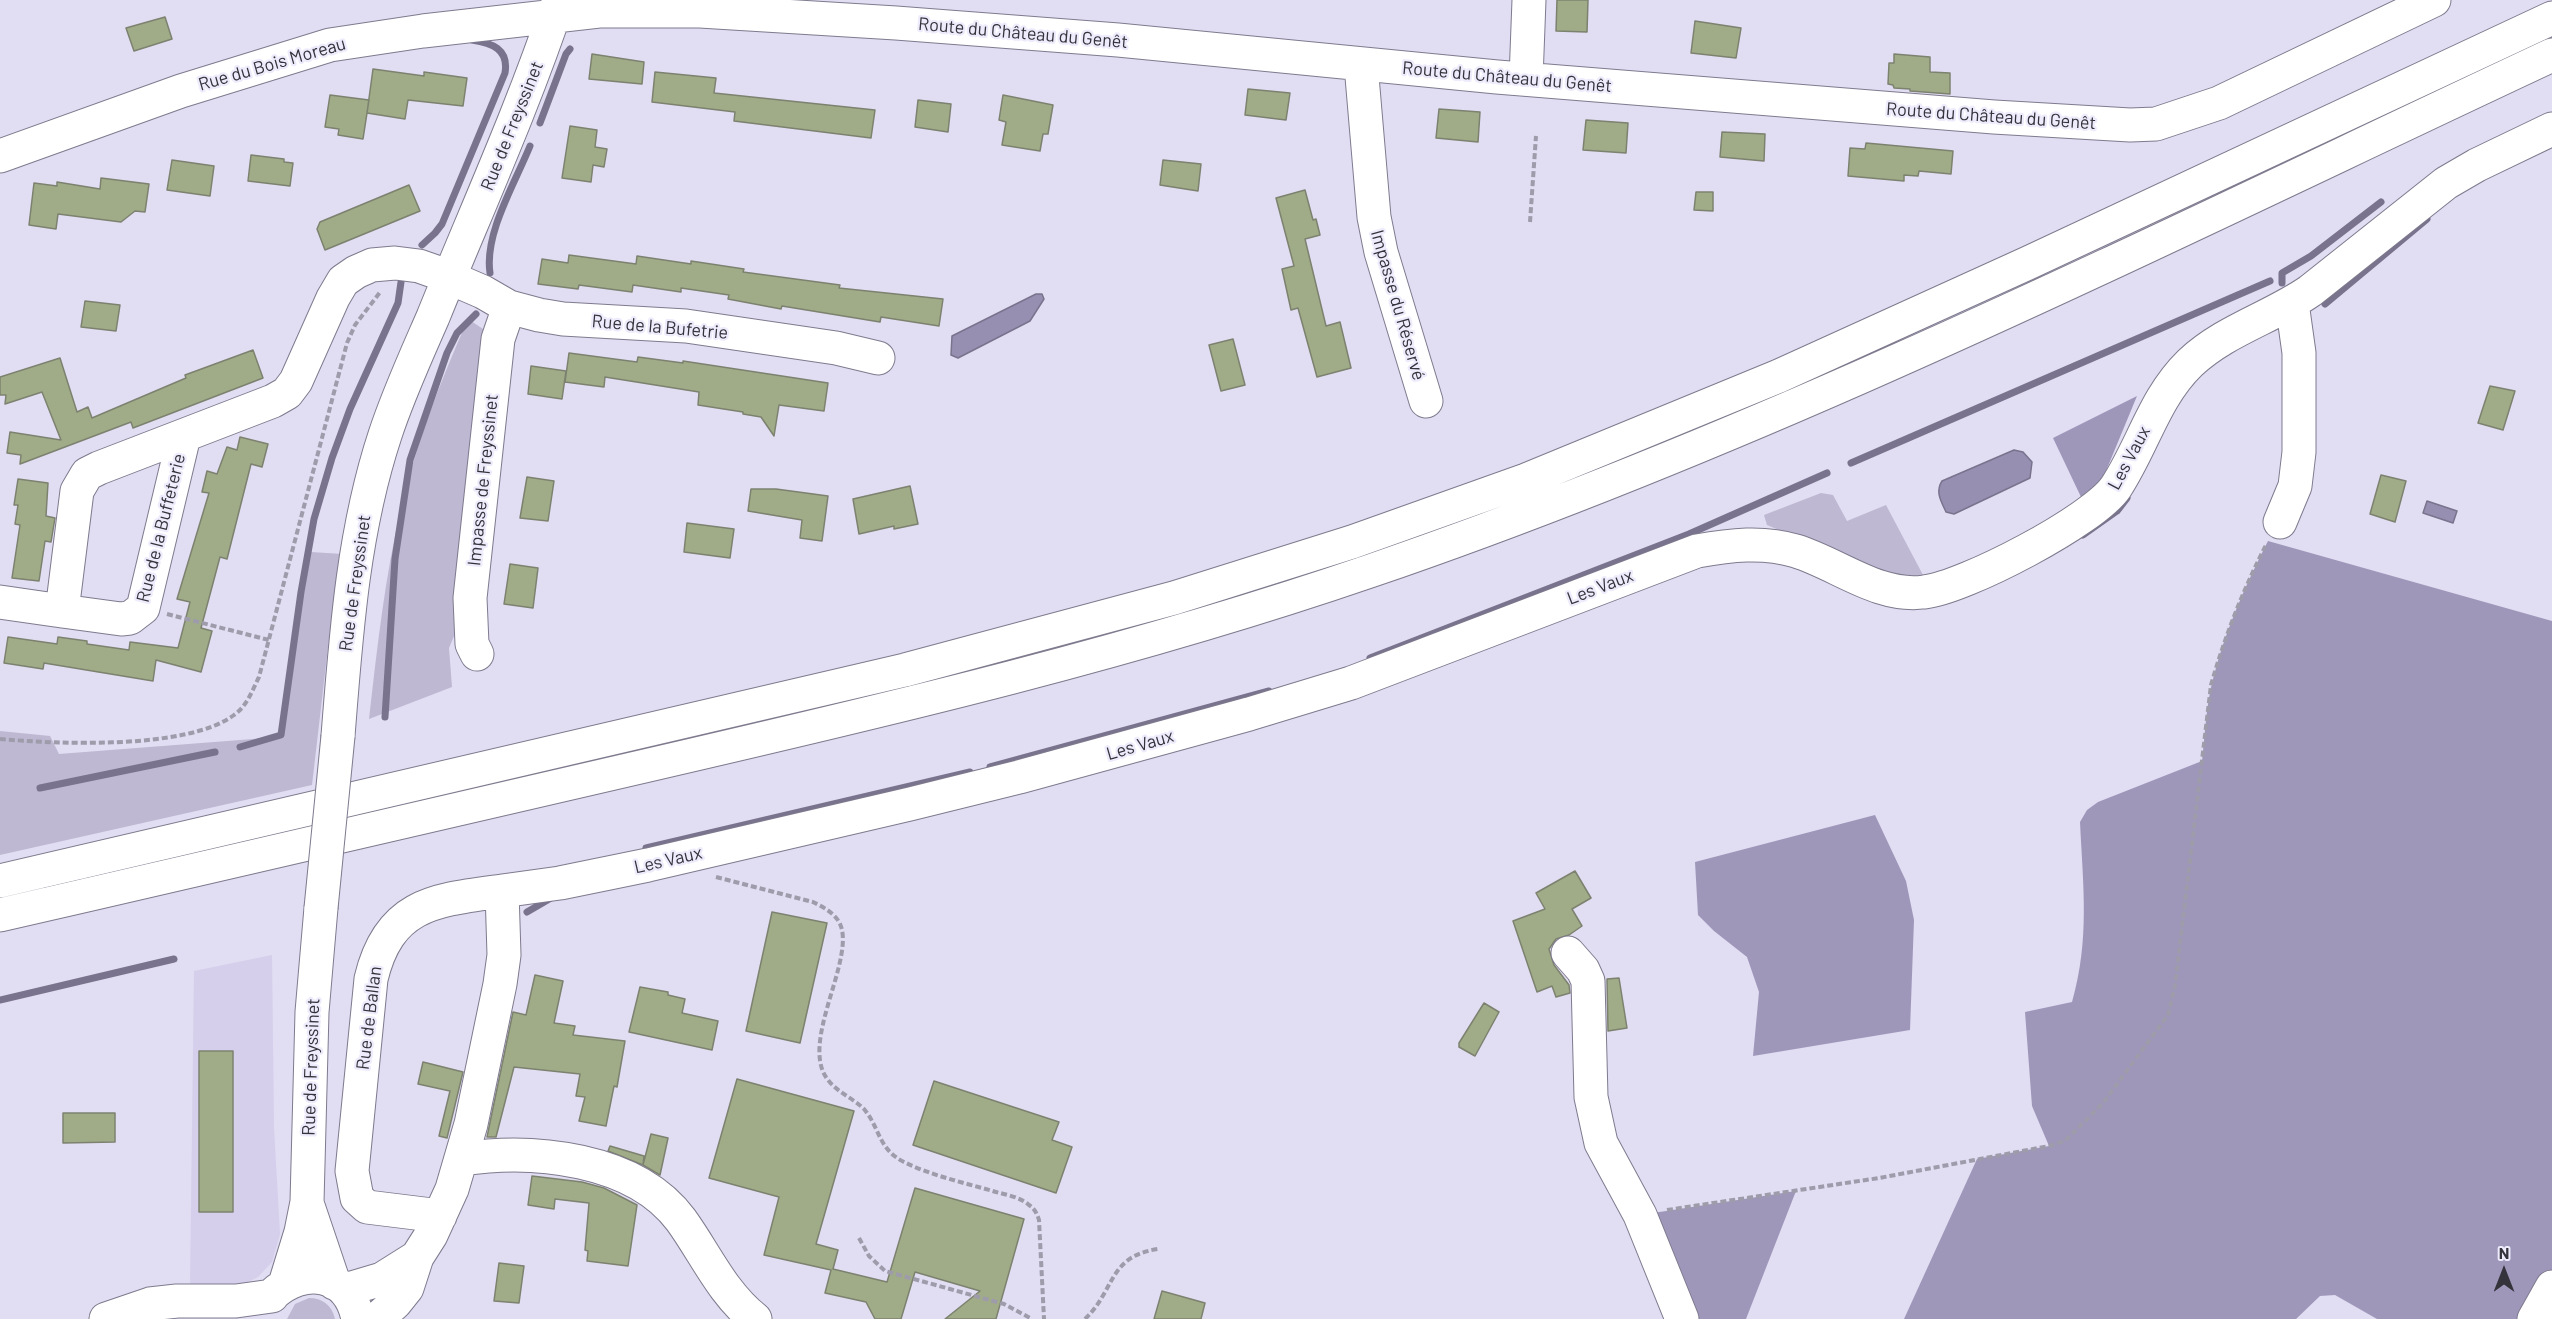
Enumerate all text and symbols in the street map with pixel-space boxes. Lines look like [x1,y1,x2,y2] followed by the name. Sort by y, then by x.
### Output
[917,13,1129,53] street label: Route du Château du Genêt
[196,33,348,95] street label: Rue du Bois Moreau
[1401,57,1613,97] street label: Route du Château du Genêt
[476,58,548,194] street label: Rue de Freyssinet
[1885,98,2097,134] street label: Route du Château du Genêt
[1366,227,1430,383] street label: Impasse du Réservé
[591,310,729,344] street label: Rue de la Bufetrie
[463,393,503,567] street label: Impasse de Freyssinet
[2103,422,2155,494] street label: Les Vaux
[132,451,190,605] street label: Rue de la Buffeterie
[335,513,375,653] street label: Rue de Freyssinet
[1564,565,1636,609] street label: Les Vaux
[1104,725,1176,765] street label: Les Vaux
[632,842,704,878] street label: Les Vaux
[352,965,386,1071] street label: Rue de Ballan
[298,998,324,1136] street label: Rue de Freyssinet
[2474,1241,2534,1301] north arrow
[2499,1243,2509,1262] text: N

